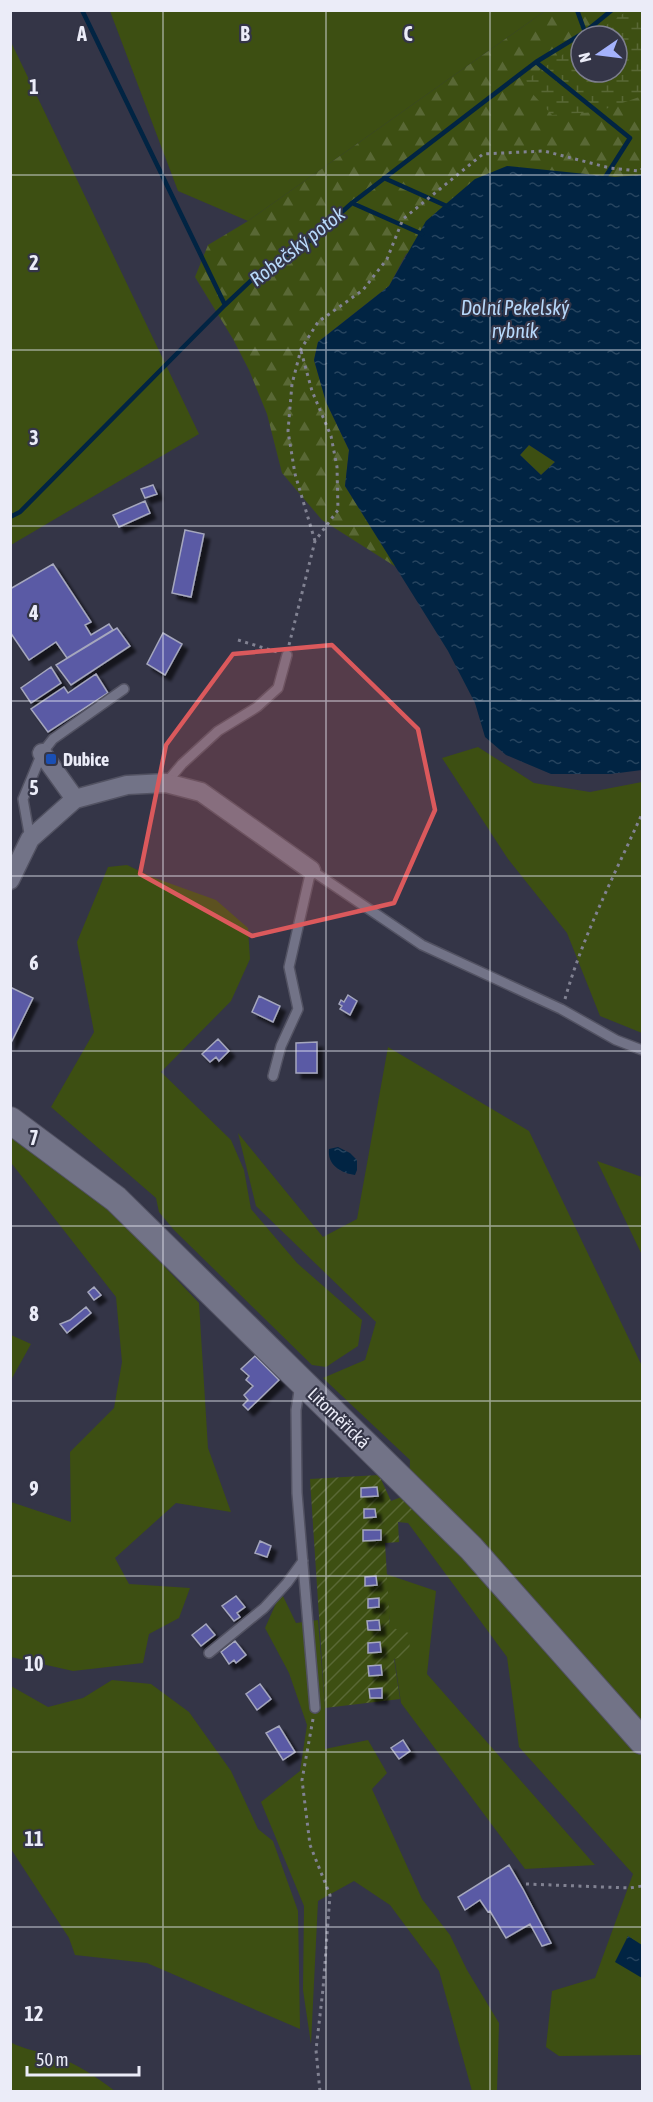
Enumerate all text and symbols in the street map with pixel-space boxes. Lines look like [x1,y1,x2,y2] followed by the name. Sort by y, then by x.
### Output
[76,22,87,45] text: A
[240,22,250,45] text: B
[404,22,413,45] text: C
[569,24,629,84] north arrow
[575,51,594,64] text: N
[29,75,39,98] text: 1
[245,202,349,290] water label: Robečský potok
[29,251,39,274] text: 2
[461,296,570,342] water label: Dolní Pekelský rybník
[29,426,39,449] text: 3
[28,601,39,624] text: 4
[63,749,109,770] place label: Dubice
[44,752,58,766] marker: Dubice
[29,776,39,799] text: 5
[29,951,39,974] text: 6
[29,1126,39,1149] text: 7
[29,1302,39,1325] text: 8
[304,1383,374,1453] street label: Litoměřická
[29,1477,39,1500] text: 9
[25,1652,43,1675] text: 10
[25,1827,43,1850] text: 11
[25,2002,43,2025] text: 12
[27,2039,140,2077] scale bar
[36,2049,68,2070] text: 50 m

